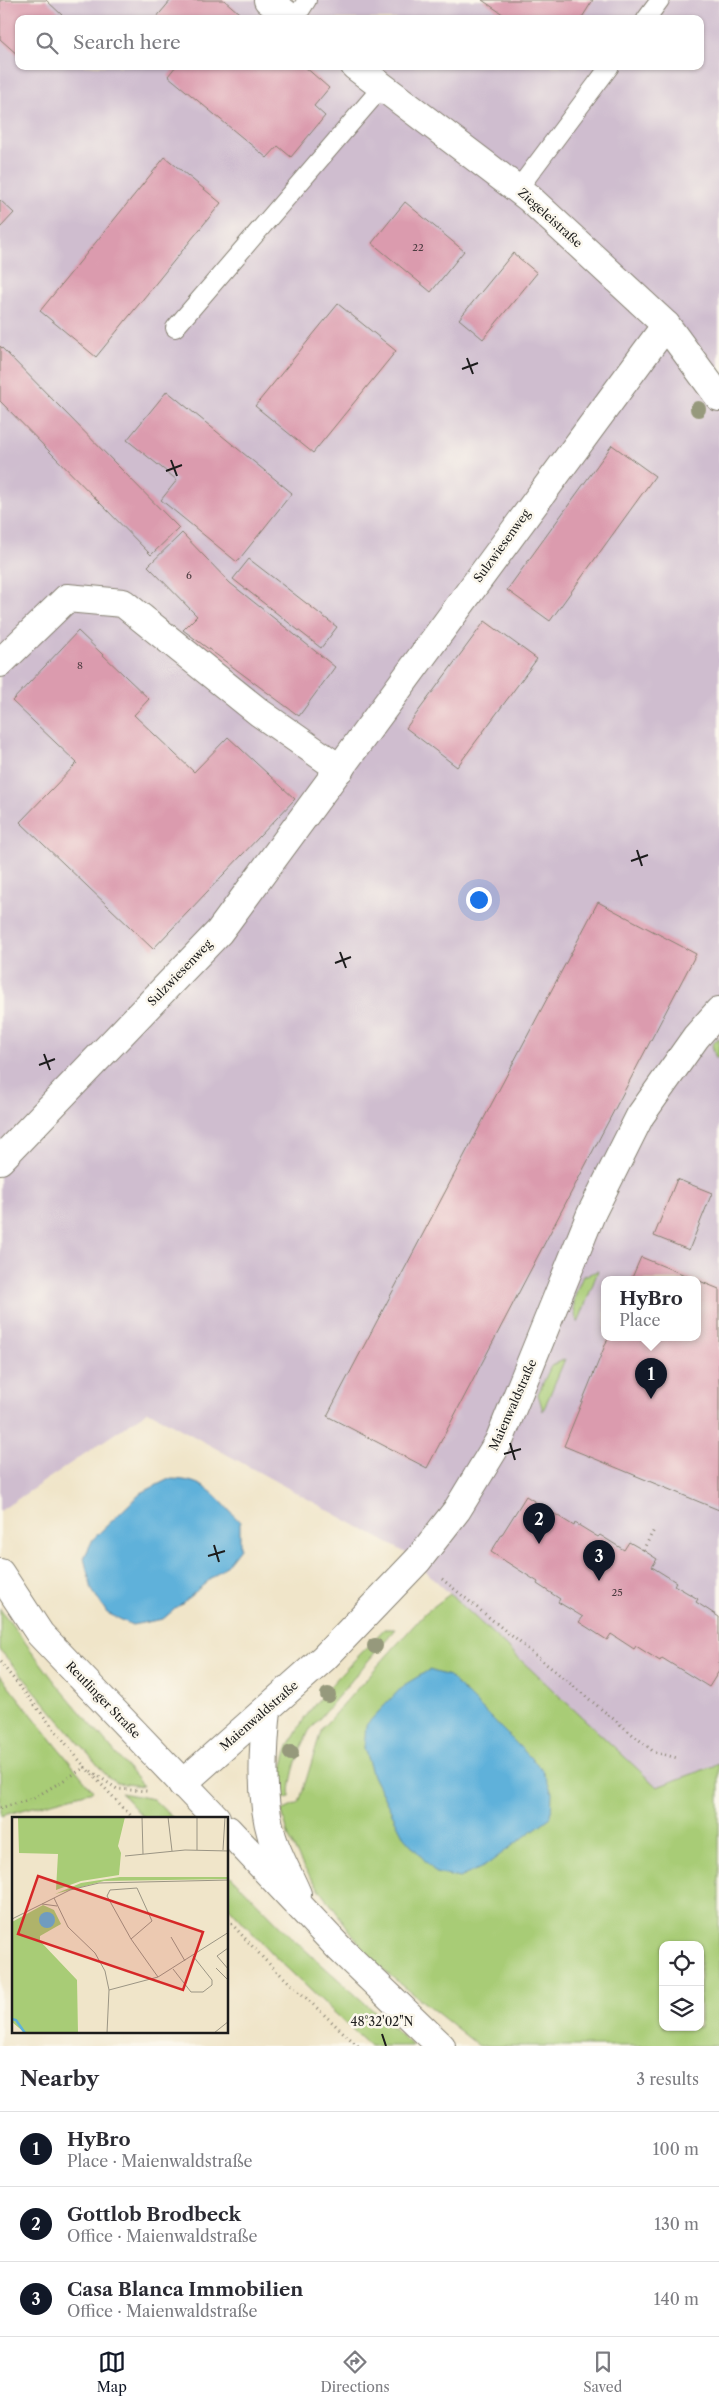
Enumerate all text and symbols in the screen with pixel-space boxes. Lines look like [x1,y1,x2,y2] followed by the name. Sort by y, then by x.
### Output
[15,15,704,70] search box
[33,29,61,57] icon: search
[73,31,181,54] text: Search here
[515,185,586,251] street label: Ziegeleistraße
[412,241,424,254] house number: 22
[470,506,533,585] street label: Sulzwiesenweg
[186,569,192,582] house number: 6
[77,659,83,672] house number: 8
[466,887,492,913] your location
[144,936,216,1009] street label: Sulzwiesenweg
[601,1276,701,1341] popup
[619,1287,683,1310] text: HyBro
[619,1310,660,1330] text: Place
[486,1357,540,1453] street label: Maienwaldstraße
[635,1358,667,1399] pin: 1
[523,1503,555,1544] pin: 2
[583,1540,615,1581] pin: 3
[611,1586,623,1599] house number: 25
[63,1658,144,1741] street label: Reutlinger Straße
[217,1677,301,1754] street label: Maienwaldstraße
[12,1817,229,2034] inset map
[659,1941,704,2031] map controls
[659,1941,704,1986] button: locate
[659,1986,704,2031] button: layers
[351,2014,414,2029] text: 48°32'02"N
[20,2066,99,2091] text: Nearby
[636,2069,699,2089] text: 3 results
[67,2128,130,2151] text: HyBro
[32,2139,40,2159] text: 1
[653,2139,699,2159] text: 100 m
[67,2151,252,2171] text: Place · Maienwaldstraße
[67,2203,241,2226] text: Gottlob Brodbeck
[31,2214,41,2234] text: 2
[654,2214,699,2234] text: 130 m
[67,2226,257,2246] text: Office · Maienwaldstraße
[67,2278,303,2301] text: Casa Blanca Immobilien
[31,2289,41,2309] text: 3
[654,2289,699,2309] text: 140 m
[67,2301,257,2321] text: Office · Maienwaldstraße
[97,2348,127,2396] tab: Map
[320,2348,390,2396] tab: Directions
[583,2348,622,2396] tab: Saved

